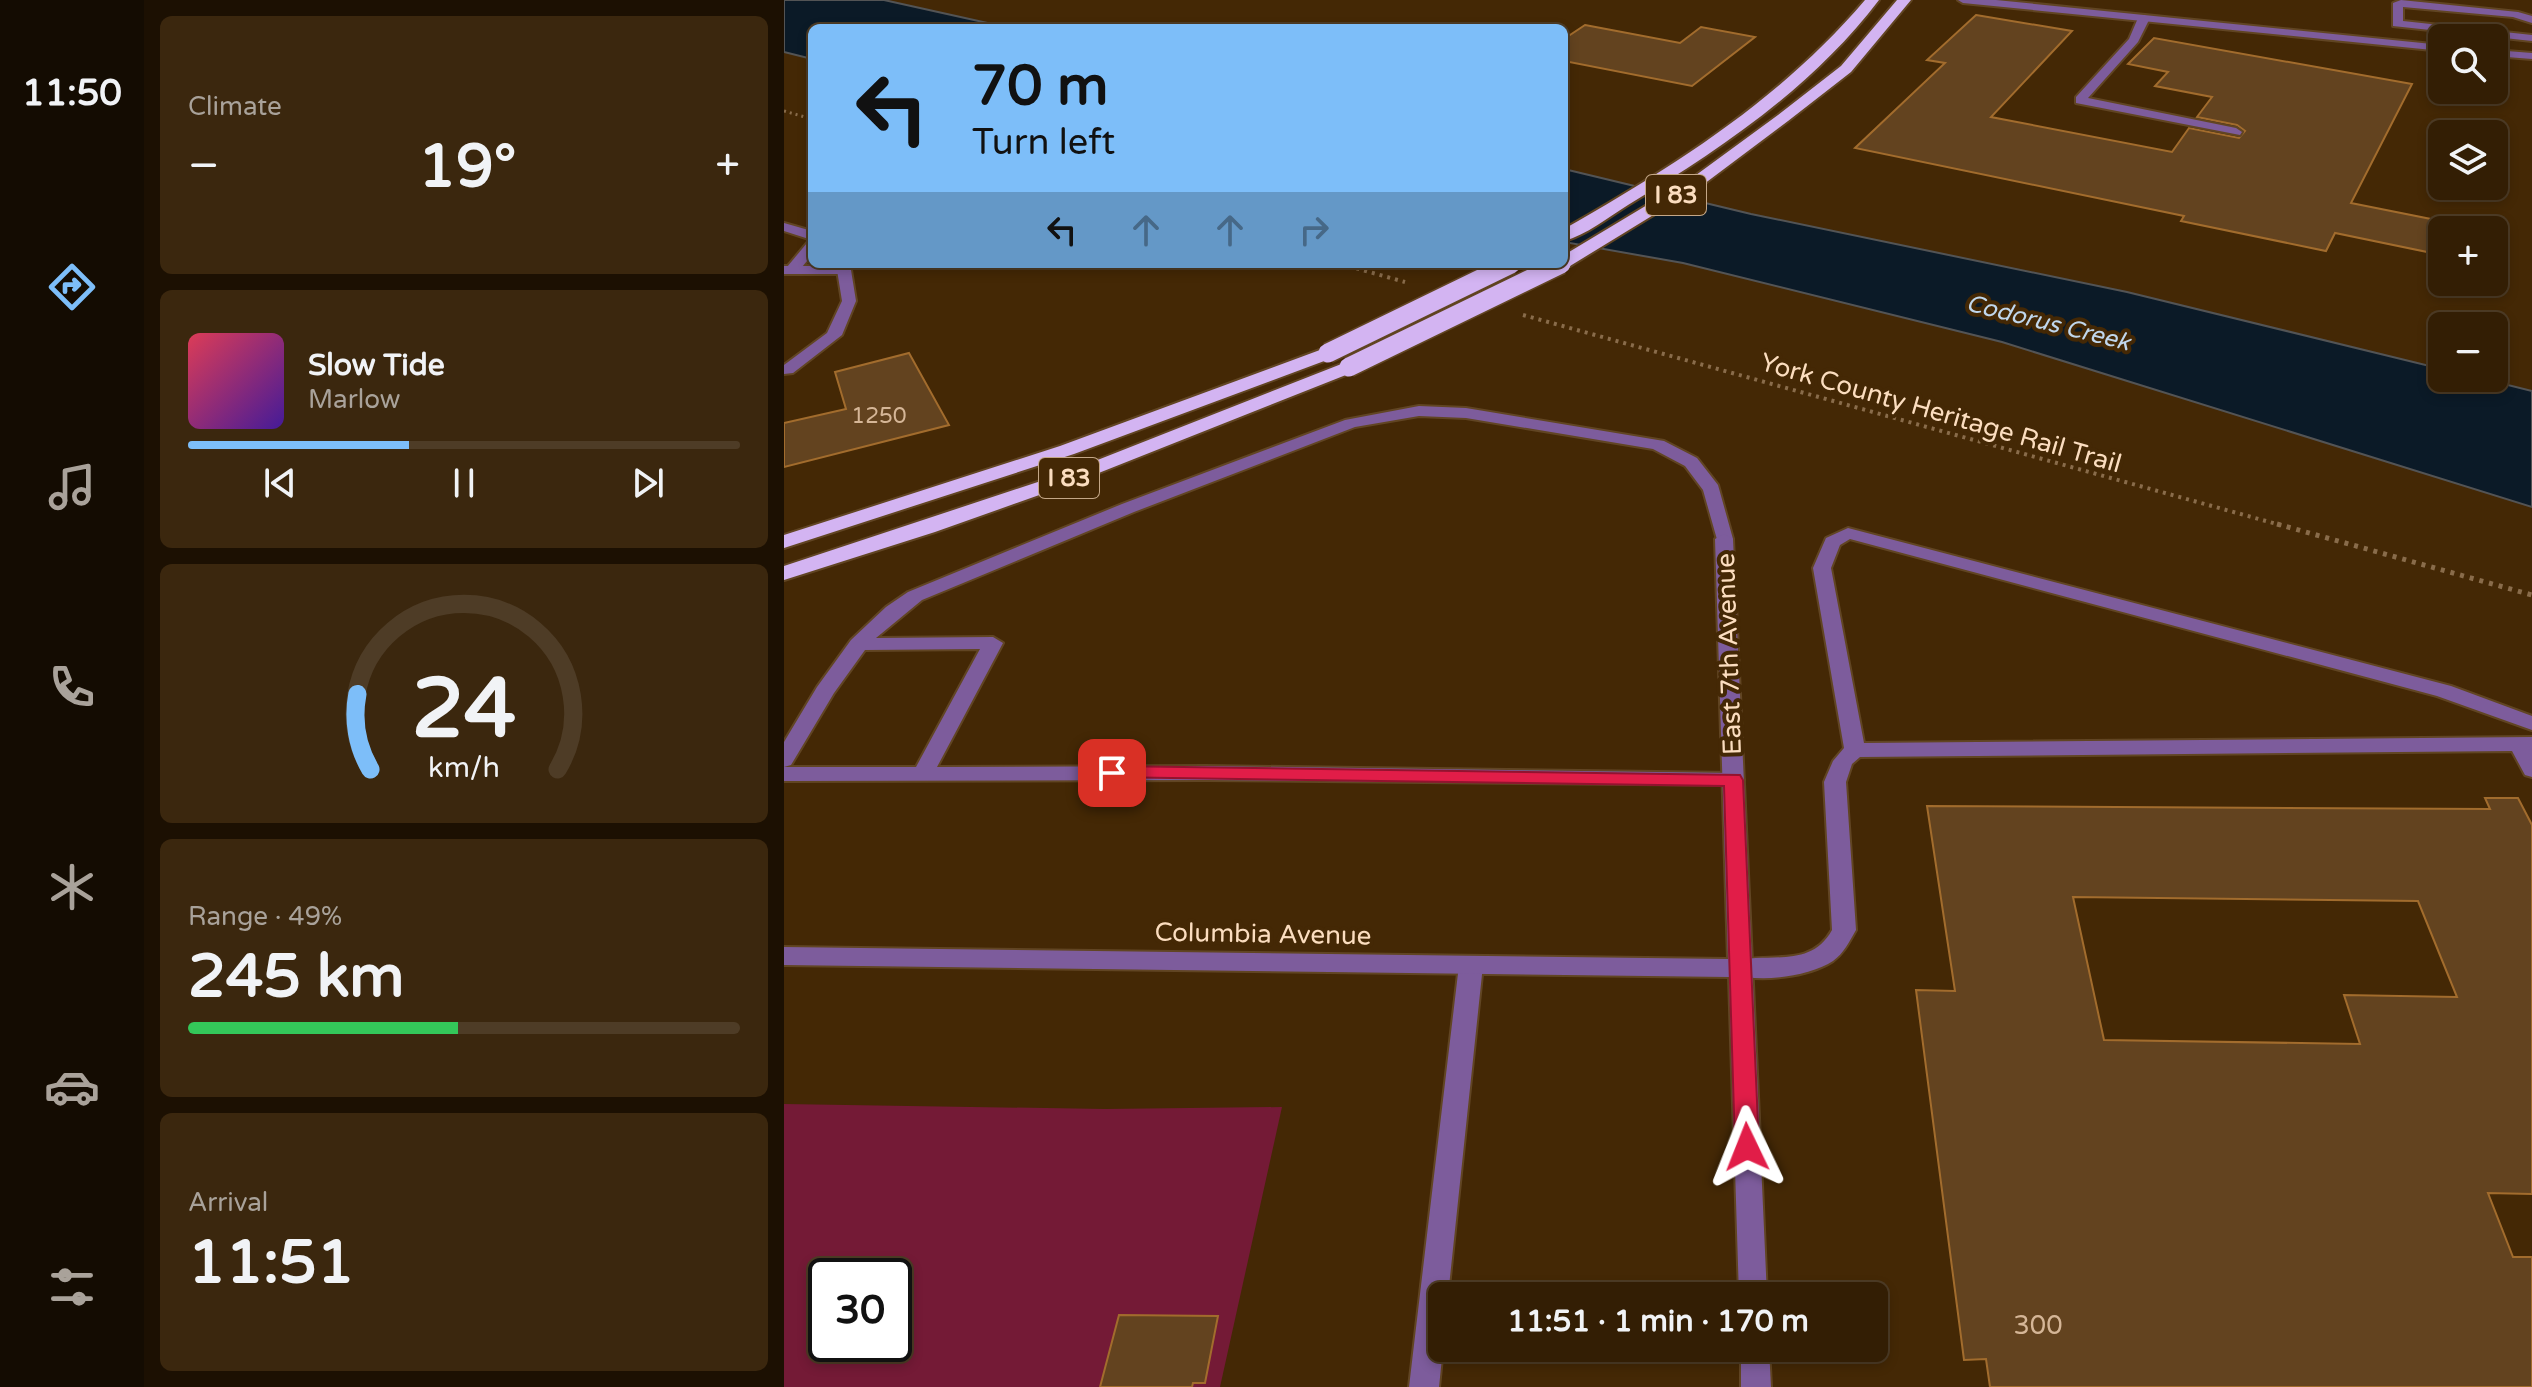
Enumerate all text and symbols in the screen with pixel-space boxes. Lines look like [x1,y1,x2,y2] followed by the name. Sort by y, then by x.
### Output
[2428,24,2508,392] map controls
[2428,24,2508,104] button: search
[972,53,1108,120] text: 70 m
[840,56,944,160] icon: left
[22,72,122,115] text: 11:50
[188,91,282,122] text: Climate
[2428,120,2508,200] button: layers
[972,121,1115,164] text: Turn left
[418,131,516,203] text: 19°
[188,140,219,193] text: −
[715,140,740,193] text: +
[1646,175,1706,215] road number: I 83
[1040,208,1084,252] icon: left
[1124,208,1168,252] icon: ahead
[1208,208,1252,252] icon: ahead
[1292,208,1336,252] icon: right
[2428,216,2508,296] button: +
[44,259,100,315] icon: directions
[1963,289,2135,358] water label: Codorus Creek
[2428,312,2508,392] button: −
[308,347,445,384] text: Slow Tide
[1757,347,2125,479] street label: York County Heritage Rail Trail
[308,384,400,415] text: Marlow
[851,403,907,429] house number: 1250
[1039,458,1099,498] road number: I 83
[44,459,100,515] icon: music
[258,461,302,505] icon: previous
[442,461,486,505] icon: pause
[626,461,670,505] icon: next
[1710,553,1748,755] street label: East 7th Avenue
[44,659,100,715] icon: phone
[412,659,516,759] text: 24
[1078,739,1146,807] pin
[428,751,500,785] text: km/h
[1090,751,1134,795] icon: arrive
[44,859,100,915] icon: climate
[188,901,342,932] text: Range · 49%
[1154,917,1372,951] street label: Columbia Avenue
[188,941,404,1013] text: 245 km
[44,1059,100,1115] icon: car
[1705,1105,1789,1189] position arrow
[188,1187,268,1218] text: Arrival
[188,1227,354,1299] text: 11:51
[808,1258,912,1362] speed limit sign: 30
[44,1259,100,1315] icon: filters
[1507,1303,1809,1340] text: 11:51 · 1 min · 170 m
[2014,1310,2062,1341] house number: 300

